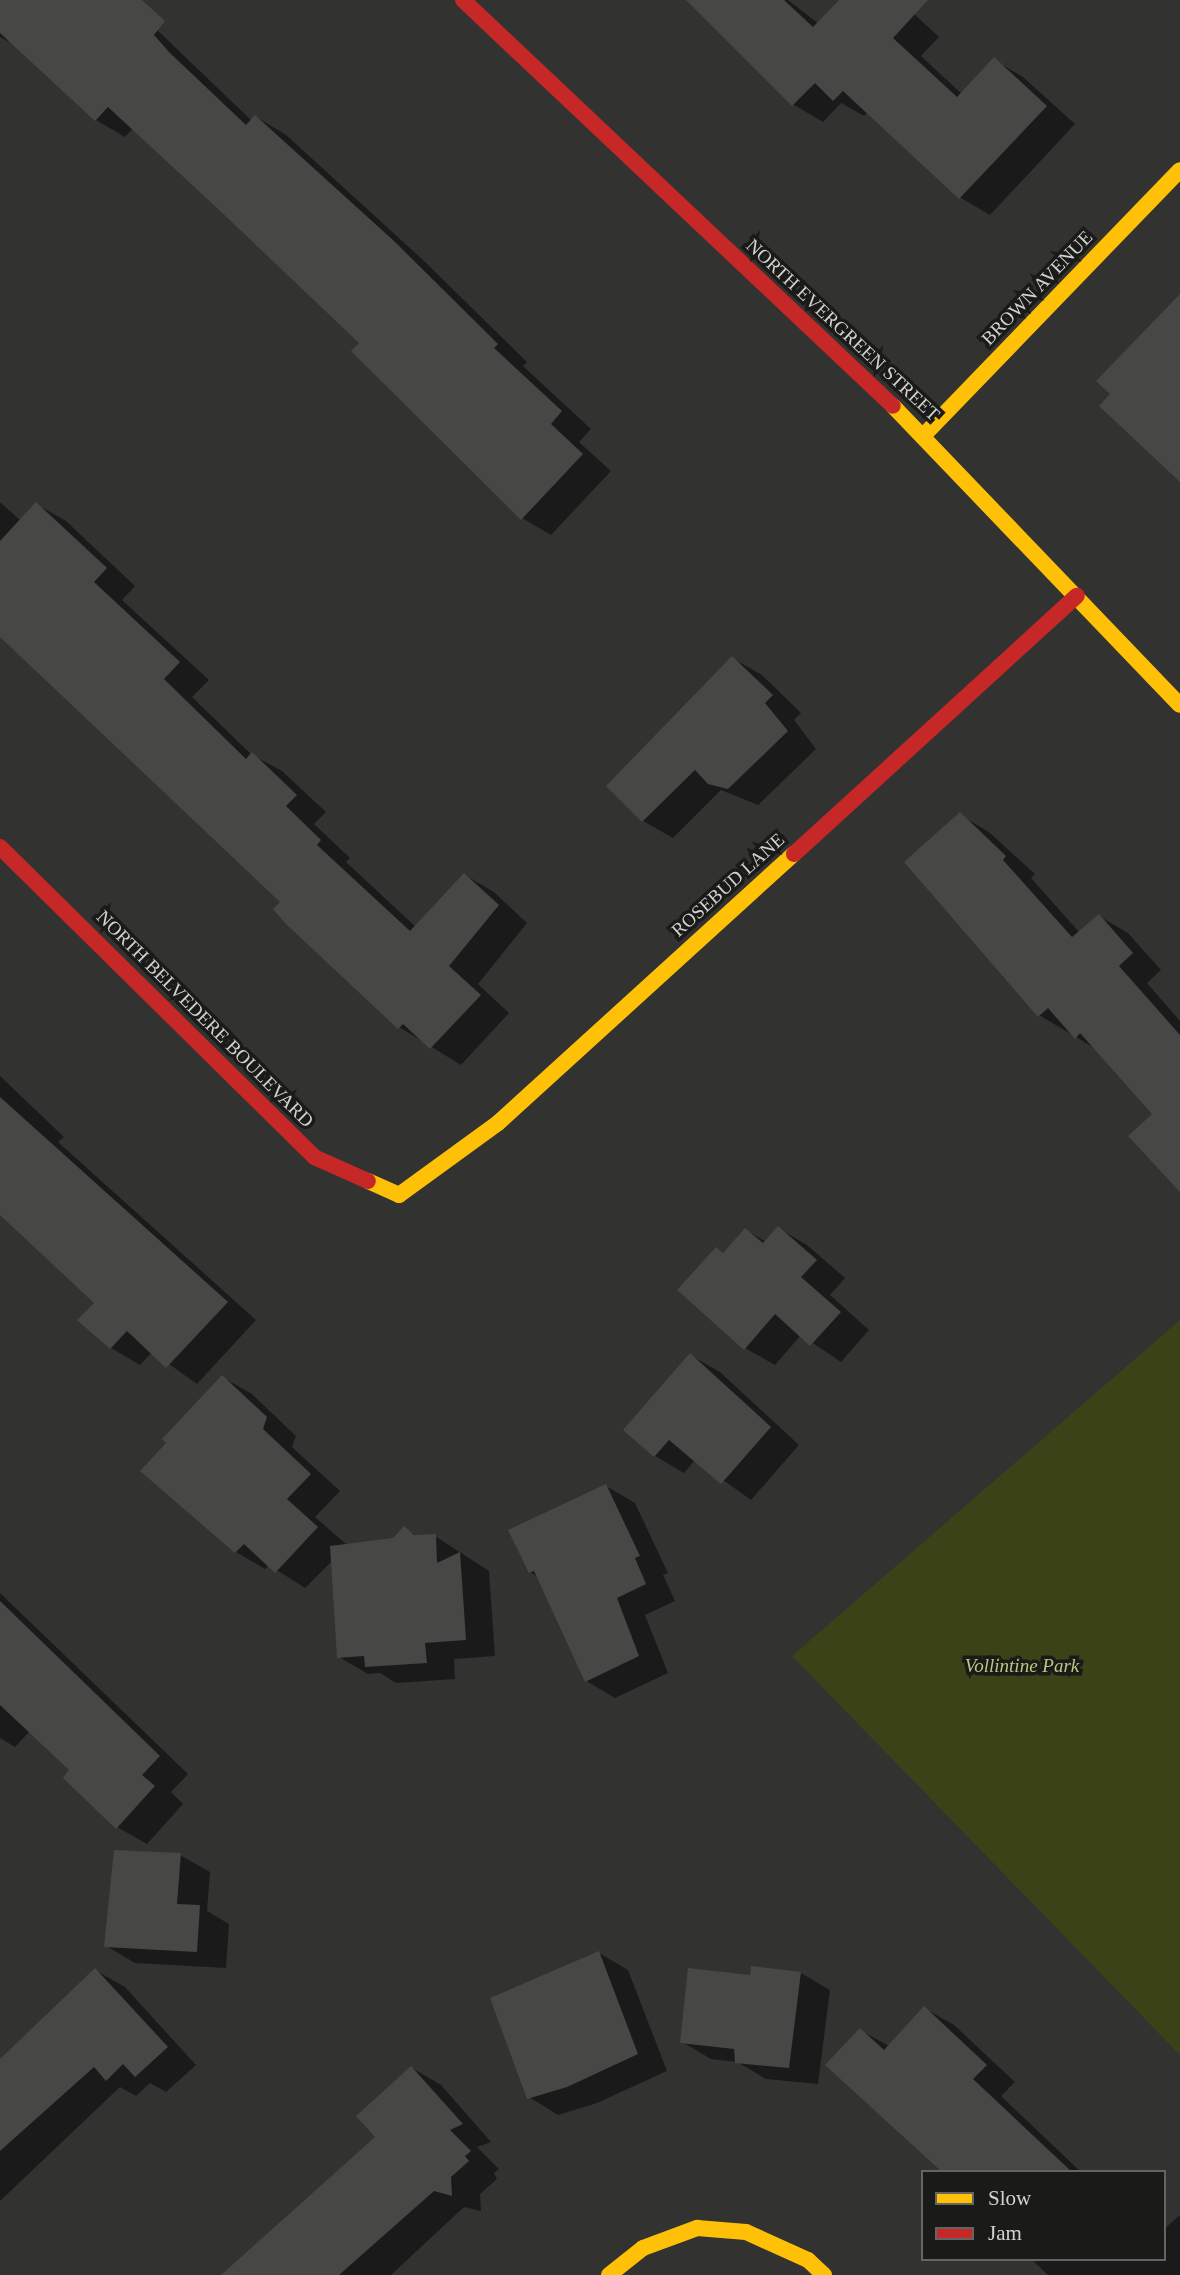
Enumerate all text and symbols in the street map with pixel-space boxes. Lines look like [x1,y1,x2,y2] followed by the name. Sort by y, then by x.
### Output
[976,226,1098,350] street label: BROWN AVENUE
[741,234,945,426] street label: NORTH EVERGREEN STREET
[667,828,789,942] street label: ROSEBUD LANE
[92,906,318,1132] street label: NORTH BELVEDERE BOULEVARD
[965,1655,1079,1677] park label: Vollintine Park
[921,2170,1166,2261] legend
[988,2186,1031,2210] text: Slow
[988,2221,1022,2245] text: Jam

